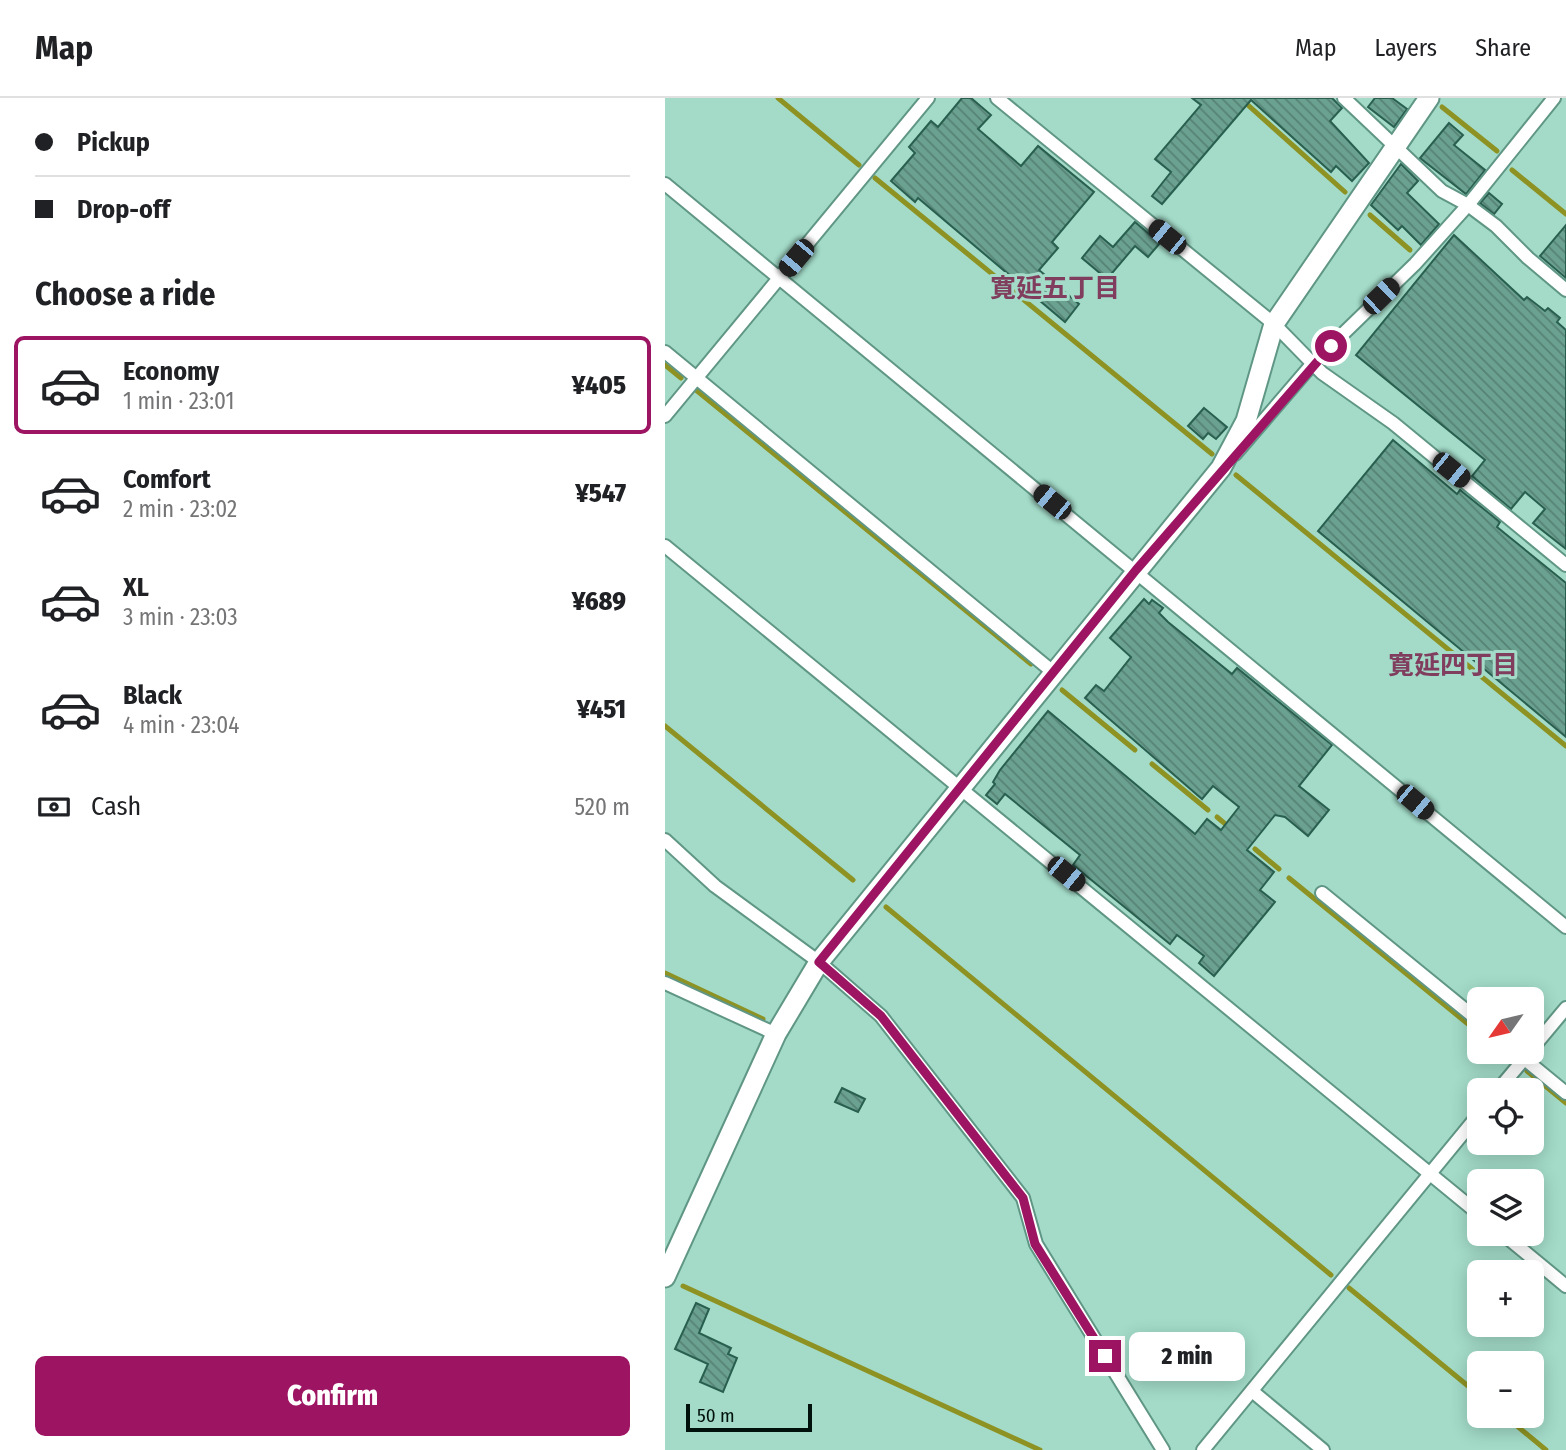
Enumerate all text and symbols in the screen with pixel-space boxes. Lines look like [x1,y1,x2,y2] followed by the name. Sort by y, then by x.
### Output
[35,28,93,68] text: Map
[1295,34,1337,62] text: Map
[1375,34,1437,62] text: Layers
[1475,34,1531,62] text: Share
[77,127,150,158] text: Pickup
[77,194,170,225] text: Drop-off
[1145,216,1190,258] car
[775,235,818,281] car
[990,273,1120,304] district label: 寛延五丁目
[1359,274,1404,318] car
[35,275,216,313] text: Choose a ride
[1315,330,1347,362] route start
[39,354,102,417] icon: car
[123,356,219,387] text: Economy
[572,370,626,401] text: ¥405
[123,387,234,415] text: 1 min · 23:01
[1429,449,1474,491] car
[39,462,102,525] icon: car
[123,464,211,495] text: Comfort
[575,478,626,509] text: ¥547
[1030,481,1075,523] car
[123,495,237,523] text: 2 min · 23:02
[39,570,102,633] icon: car
[123,572,149,603] text: XL
[572,586,626,617] text: ¥689
[123,603,238,631] text: 3 min · 23:03
[1388,650,1518,681] district label: 寛延四丁目
[39,678,102,741] icon: car
[123,680,182,711] text: Black
[577,694,626,725] text: ¥451
[123,711,239,739] text: 4 min · 23:04
[1393,780,1438,824] car
[35,788,73,826] icon: cash
[91,791,141,822] text: Cash
[574,793,630,821] text: 520 m
[1044,853,1089,895] car
[1467,987,1543,1064] north arrow
[1467,987,1544,1428] map controls
[1467,1078,1544,1155] button: locate
[1467,1169,1544,1246] button: layers
[1467,1260,1544,1337] button: +
[1129,1332,1245,1380] callout: 2 min
[1089,1340,1121,1372] route end
[1162,1342,1212,1370] text: 2 min
[1467,1351,1544,1428] button: −
[35,1356,630,1436] button: Confirm
[686,1401,812,1433] scale bar
[697,1404,735,1427] text: 50 m

